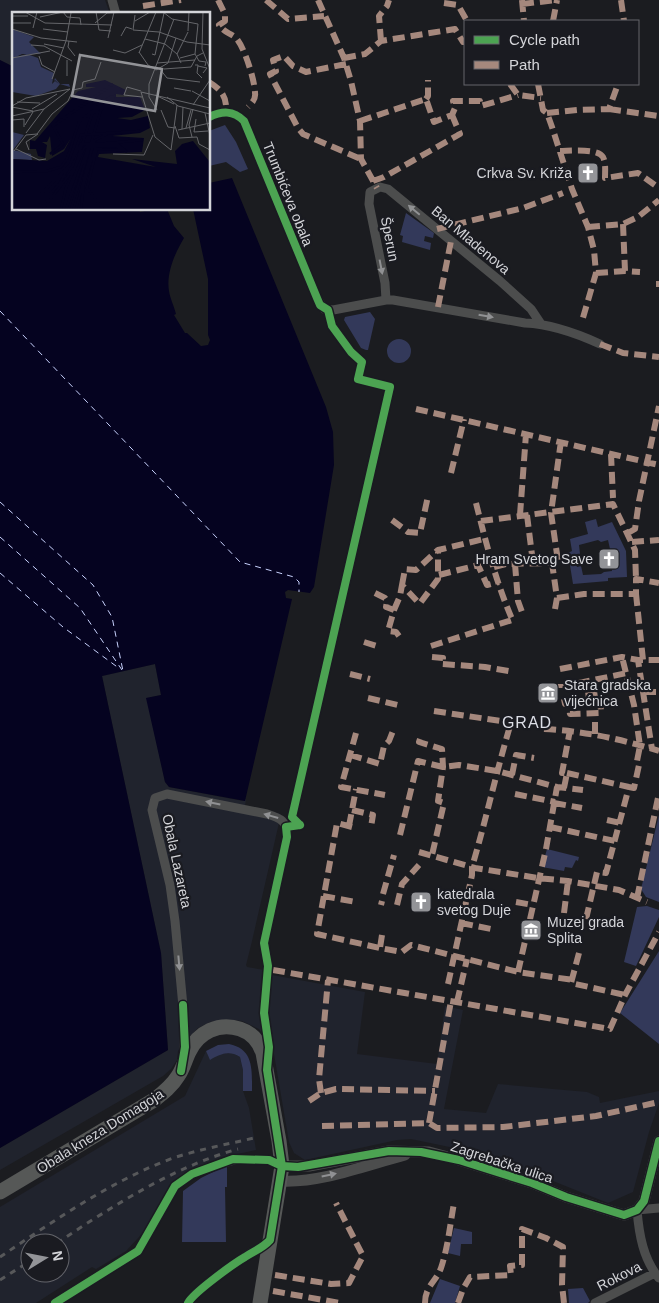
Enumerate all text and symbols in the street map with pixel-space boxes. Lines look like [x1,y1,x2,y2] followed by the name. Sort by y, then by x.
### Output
[12,12,210,210] inset map
[464,20,639,85] legend
[509,31,580,48] text: Cycle path
[509,56,540,73] text: Path
[260,140,316,249] street label: Trumbićeva obala
[576,161,600,185] church icon: Crkva Sv. Križa
[477,165,572,181] place label: Crkva Sv. Križa
[429,203,514,278] street label: Ban Mladenova
[408,205,421,216] one-way arrow
[378,215,402,263] street label: Šperun
[378,259,386,275] one-way arrow
[478,312,493,320] one-way arrow
[597,547,621,571] church icon: Hram Svetog Save
[476,551,593,567] place label: Hram Svetog Save
[564,677,651,709] place label: Stara gradska vijećnica
[536,681,560,705] museum icon: Stara gradska vijećnica
[502,714,552,731] district label: GRAD
[204,798,220,806] one-way arrow
[263,811,278,819] one-way arrow
[159,813,195,910] street label: Obala Lazareta
[437,886,511,918] place label: katedrala svetog Duje
[409,890,433,914] church icon: katedrala svetog Duje
[547,914,624,946] place label: Muzej grada Splita
[519,918,543,942] museum icon: Muzej grada Splita
[175,955,183,971] one-way arrow
[34,1085,166,1177] street label: Obala kneza Domagoja
[449,1138,555,1186] street label: Zagrebačka ulica
[321,1171,336,1179] one-way arrow
[20,1233,70,1283] north arrow
[49,1249,67,1262] text: N
[594,1258,644,1294] street label: Rokova

